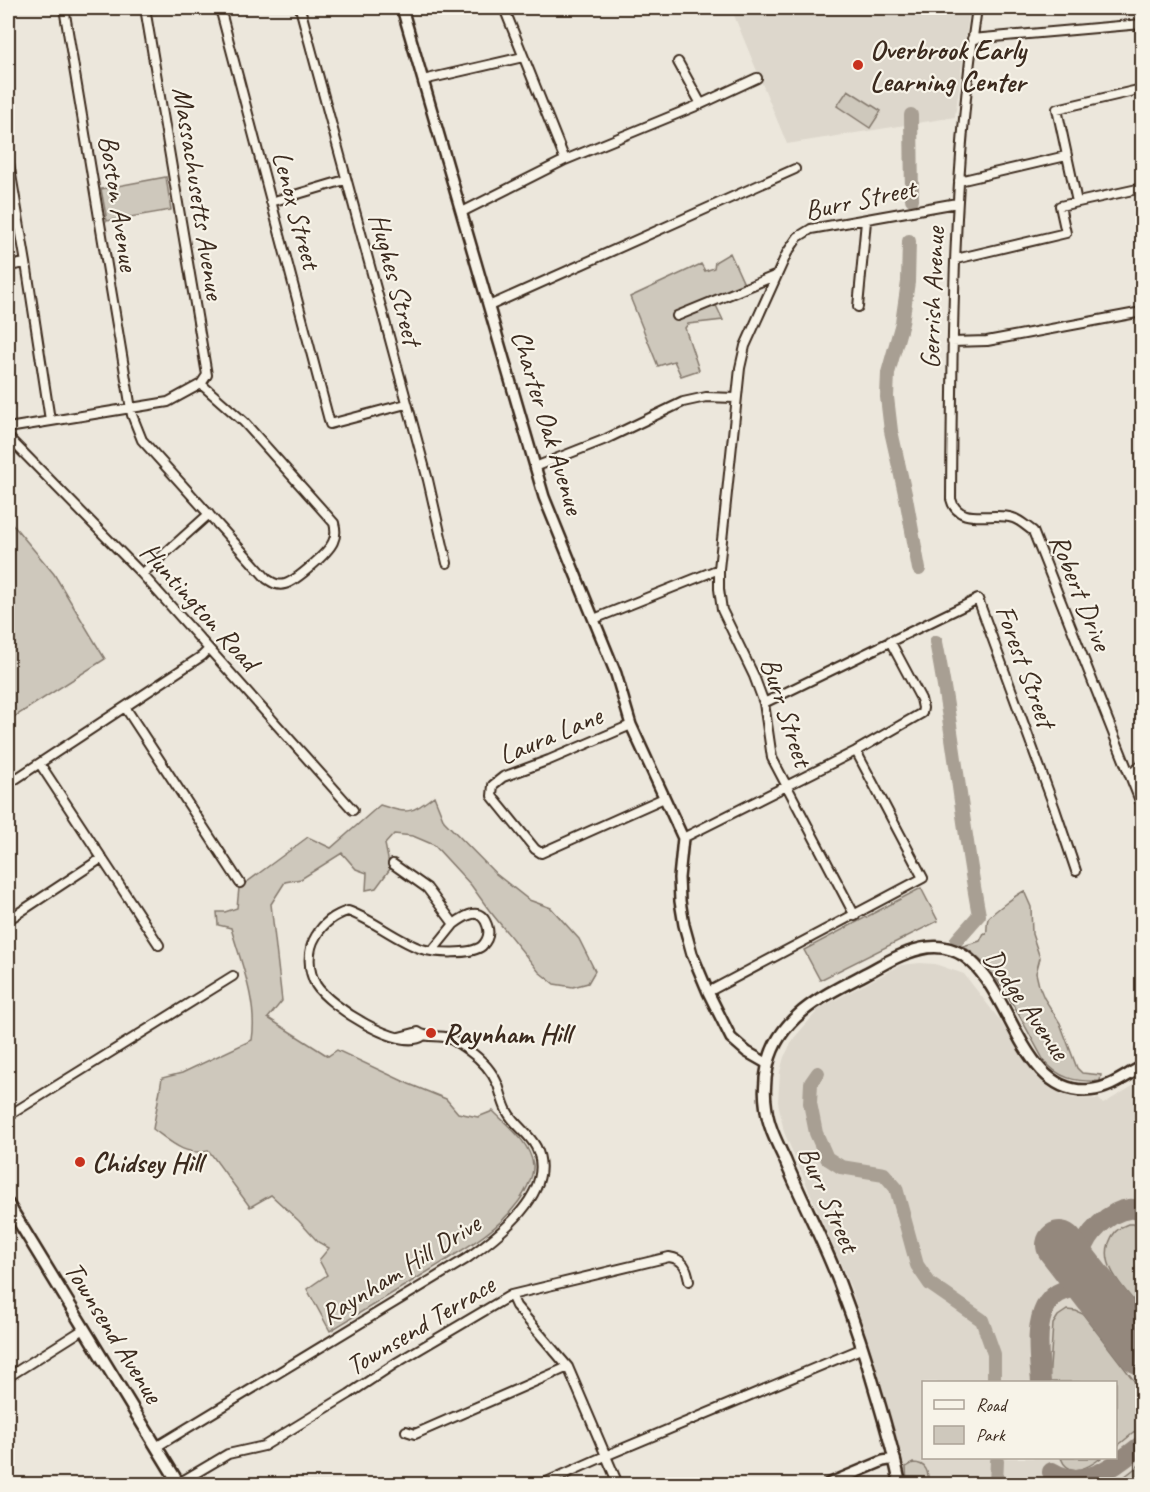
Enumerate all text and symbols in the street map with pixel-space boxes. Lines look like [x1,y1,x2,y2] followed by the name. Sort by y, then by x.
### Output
[870,32,1028,99] place label: Overbrook Early Learning Center
[851,58,865,72] marker: Overbrook Early Learning Center
[165,84,233,304] street label: Massachusetts Avenue
[91,133,147,275] street label: Boston Avenue
[265,147,330,275] street label: Lenox Street
[801,170,921,228] street label: Burr Street
[362,209,431,352] street label: Hughes Street
[912,225,952,370] street label: Gerrish Avenue
[503,326,593,520] street label: Charter Oak Avenue
[1042,529,1121,657] street label: Robert Drive
[133,534,270,681] street label: Huntington Road
[988,600,1066,736] street label: Forest Street
[753,653,822,773] street label: Burr Street
[493,697,609,772] street label: Laura Lane
[976,942,1079,1068] street label: Dodge Avenue
[443,1016,576,1051] place label: Raynham Hill
[424,1026,438,1040] marker: Raynham Hill
[790,1141,869,1260] street label: Burr Street
[92,1145,207,1180] place label: Chidsey Hill
[73,1155,87,1169] marker: Chidsey Hill
[313,1205,488,1332] street label: Raynham Hill Drive
[57,1255,172,1411] street label: Townsend Avenue
[339,1266,502,1383] street label: Townsend Terrace
[922,1381,1117,1459] legend
[976,1394,1009,1416] text: Road
[976,1424,1006,1446] text: Park

